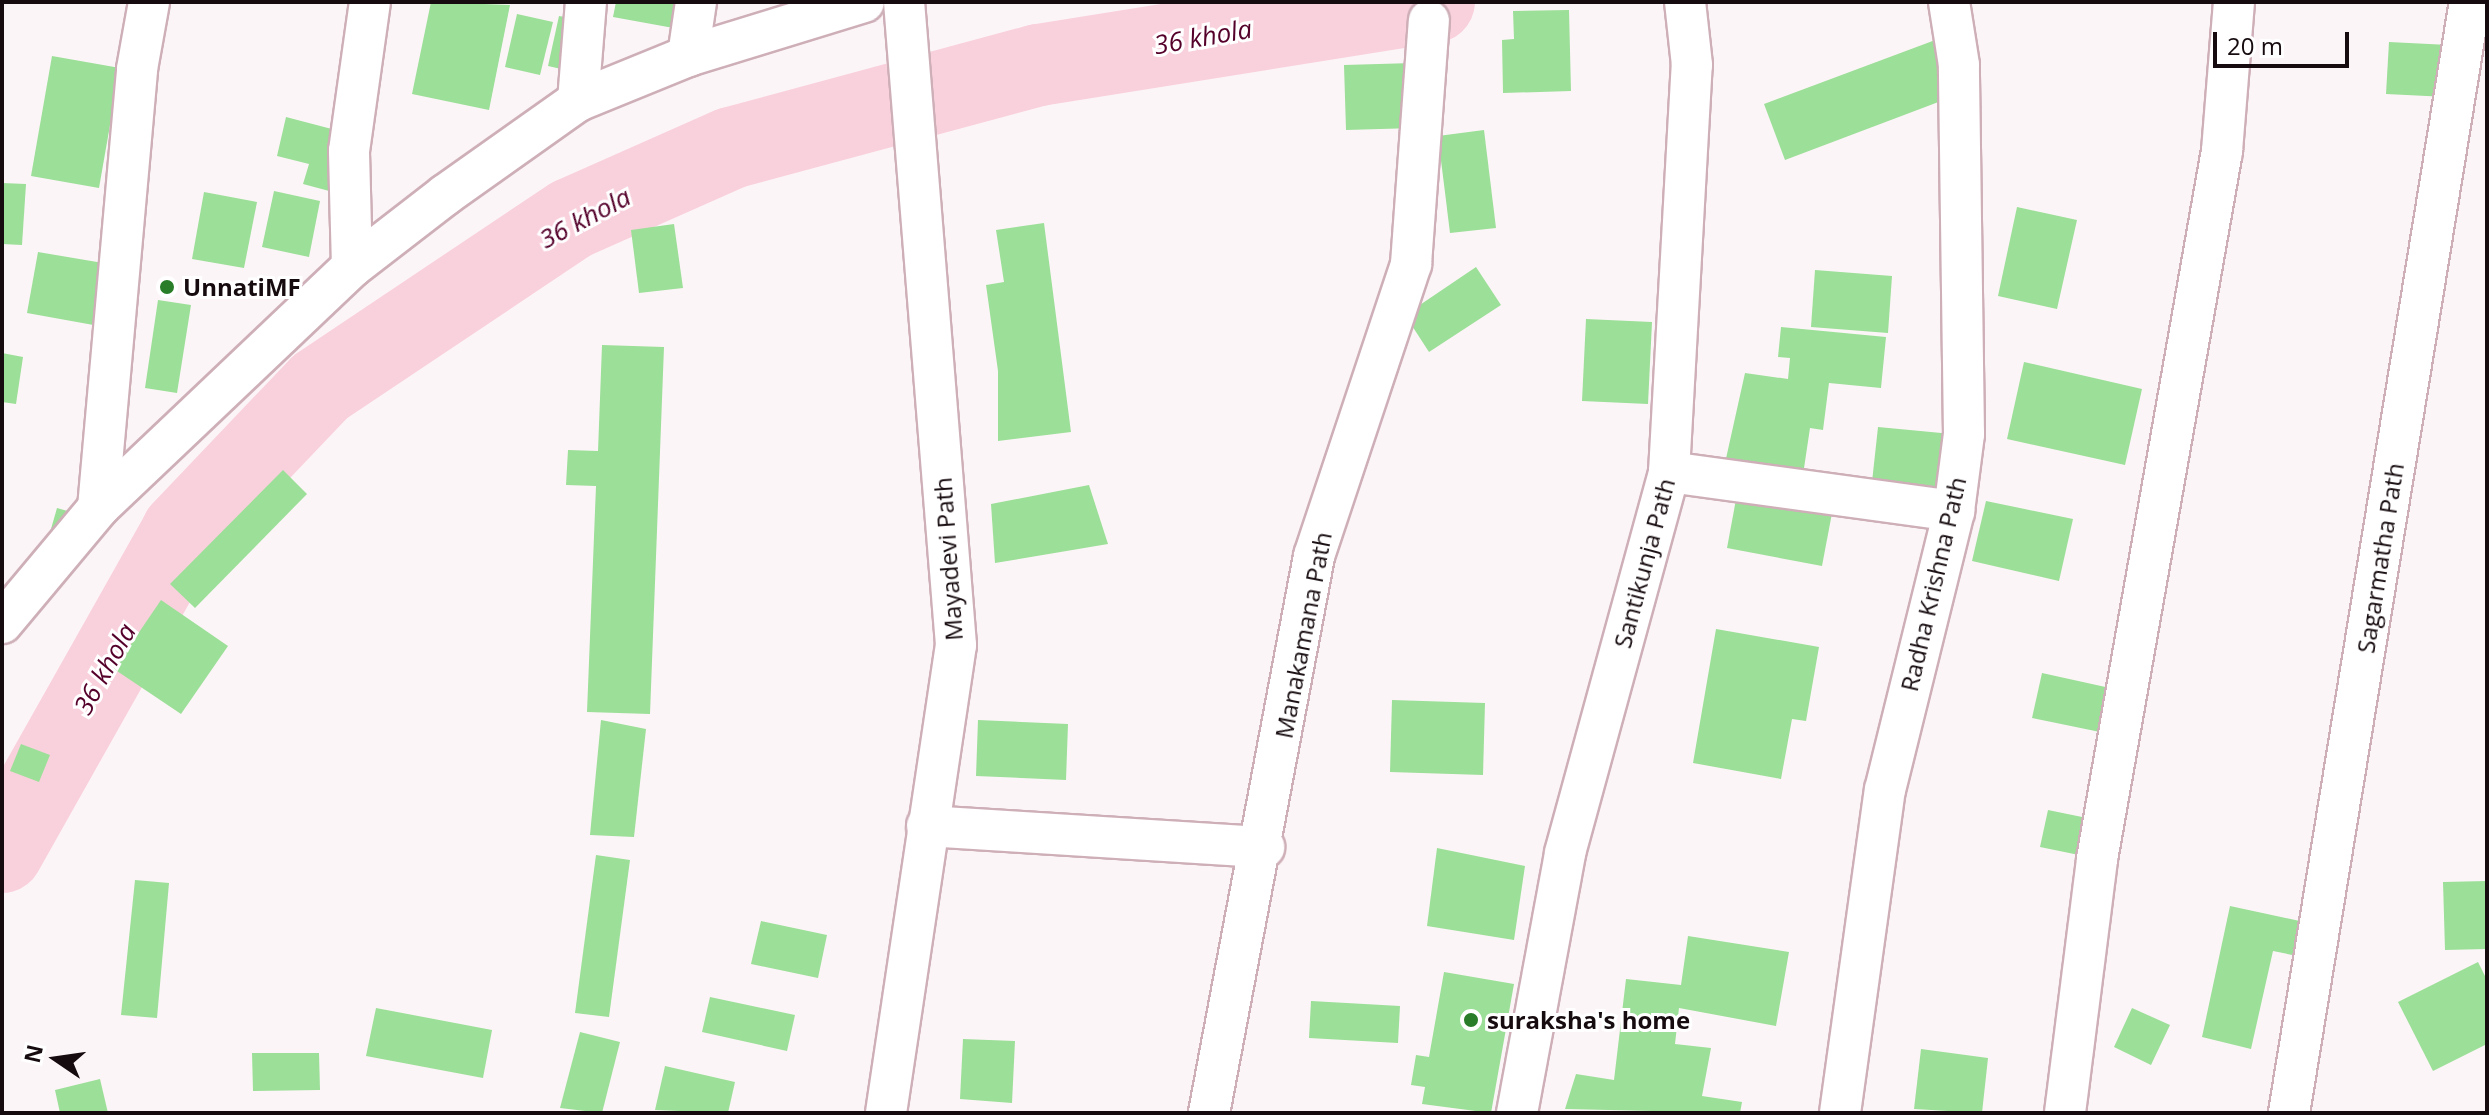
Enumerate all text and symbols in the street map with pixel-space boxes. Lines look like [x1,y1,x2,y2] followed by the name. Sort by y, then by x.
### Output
[1152,13,1254,61] water label: 36 khola
[2217,16,2353,66] scale bar
[2227,29,2283,62] text: 20 m
[534,181,636,255] water label: 36 khola
[183,273,301,301] place label: UnnatiMF
[158,278,176,296] marker: UnnatiMF
[2351,461,2409,655] street label: Sagarmatha Path
[1894,474,1972,694] street label: Radha Krishna Path
[1608,475,1680,651] street label: Santikunja Path
[928,476,968,642] street label: Mayadevi Path
[1269,529,1337,741] street label: Manakamana Path
[67,618,143,720] water label: 36 khola
[1487,1006,1690,1034] place label: suraksha's home
[1462,1011,1480,1029] marker: suraksha's home
[16,1019,96,1099] north arrow
[16,1042,49,1066] text: N

